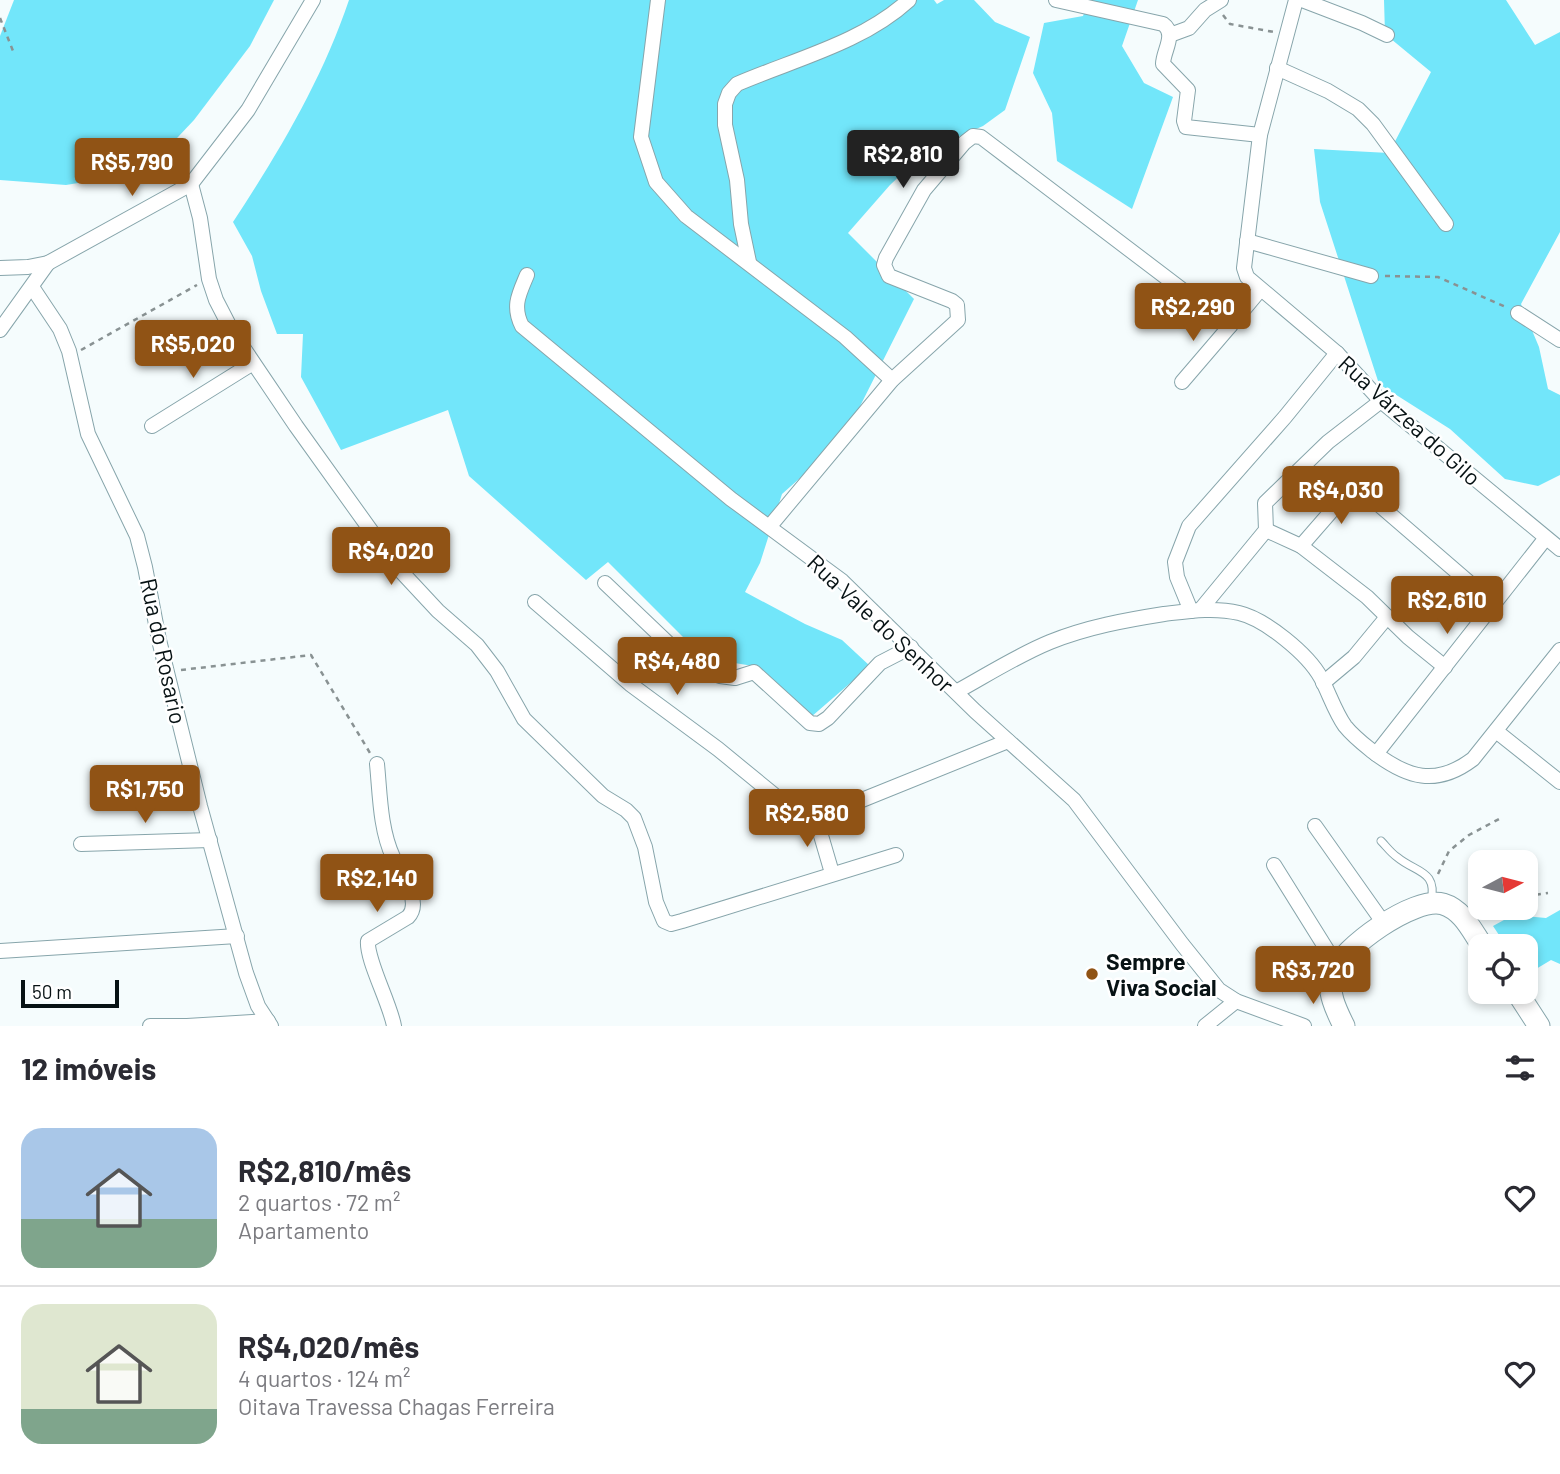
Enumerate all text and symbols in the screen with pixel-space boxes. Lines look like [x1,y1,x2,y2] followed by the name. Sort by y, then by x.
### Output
[838,130,968,190] pin: R$2,810
[67,138,197,198] pin: R$5,790
[863,139,943,167] text: R$2,810
[91,147,173,175] text: R$5,790
[1128,284,1258,343] pin: R$2,290
[1151,292,1235,320] text: R$2,290
[128,320,258,380] pin: R$5,020
[151,329,235,357] text: R$5,020
[1333,349,1487,491] street label: Rua Várzea do Gilo
[1276,466,1406,526] pin: R$4,030
[1298,475,1384,503] text: R$4,030
[326,528,456,587] pin: R$4,020
[348,536,434,564] text: R$4,020
[802,548,960,698] street label: Rua Vale do Senhor
[135,575,193,727] street label: Rua do Rosario
[1382,576,1512,636] pin: R$2,610
[1407,585,1487,613] text: R$2,610
[612,638,742,697] pin: R$4,480
[634,646,720,674] text: R$4,480
[80,766,210,825] pin: R$1,750
[106,774,184,802] text: R$1,750
[742,790,872,849] pin: R$2,580
[765,798,849,826] text: R$2,580
[1468,850,1538,920] north arrow
[1468,850,1538,1004] map controls
[312,855,442,914] pin: R$2,140
[336,863,418,891] text: R$2,140
[1468,934,1538,1004] button: locate
[1248,946,1378,1006] pin: R$3,720
[1106,947,1217,1001] place label: Sempre Viva Social
[1271,955,1355,983] text: R$3,720
[1084,966,1100,982] marker: Sempre Viva Social
[21,977,119,1009] scale bar
[32,980,72,1003] text: 50 m
[1501,1049,1539,1087] icon: filters
[21,1050,156,1086] text: 12 imóveis
[238,1152,411,1188] text: R$2,810/mês
[77,1156,161,1240] icon: home
[1501,1179,1539,1217] icon: heart
[238,1188,400,1216] text: 2 quartos · 72 m²
[238,1216,369,1244] text: Apartamento
[238,1328,419,1364] text: R$4,020/mês
[77,1332,161,1416] icon: home
[1501,1355,1539,1393] icon: heart
[238,1364,411,1392] text: 4 quartos · 124 m²
[238,1392,555,1420] text: Oitava Travessa Chagas Ferreira

